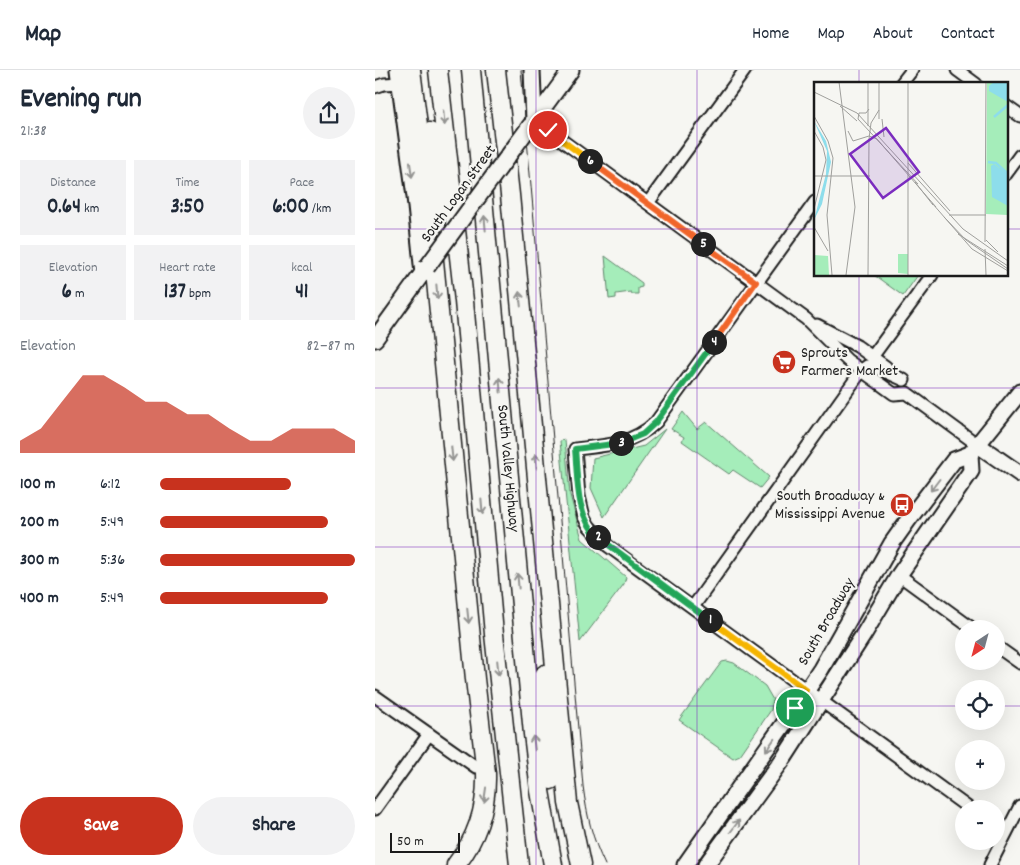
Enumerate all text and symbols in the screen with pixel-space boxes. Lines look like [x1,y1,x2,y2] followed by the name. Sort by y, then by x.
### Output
[25,18,61,52] text: Map
[752,22,789,47] text: Home
[817,22,845,47] text: Map
[873,22,913,47] text: About
[941,22,995,47] text: Contact
[20,81,142,121] text: Evening run
[814,82,1007,276] inset map
[303,87,355,139] button: share
[527,109,569,151] pin
[439,110,449,126] one-way arrow
[534,116,562,144] icon: check
[20,120,47,143] text: 21:38
[416,140,502,248] street label: South Logan Street
[577,148,603,174] pin: 6
[587,151,594,171] text: 6
[406,162,416,178] one-way arrow
[50,173,96,193] text: Distance
[176,173,199,193] text: Time
[289,173,314,193] text: Pace
[47,193,81,223] text: 0.64
[171,193,204,223] text: 3:50
[272,193,309,223] text: 6:00
[81,199,99,219] text: km
[309,199,331,219] text: /km
[480,215,490,231] one-way arrow
[691,232,715,256] pin: 5
[700,234,707,254] text: 5
[49,258,98,278] text: Elevation
[159,258,216,278] text: Heart rate
[291,258,312,278] text: kcal
[62,278,72,308] text: 6
[164,278,186,308] text: 137
[295,278,308,308] text: 41
[72,284,85,304] text: m
[186,284,211,304] text: bpm
[432,284,442,300] one-way arrow
[515,291,525,307] one-way arrow
[701,330,727,354] pin: 4
[712,332,717,352] text: 4
[20,335,76,358] text: Elevation
[306,335,355,358] text: 82–87 m
[801,342,898,383] place label: Sprouts Farmers Market
[771,349,797,375] supermarket icon: Sprouts Farmers Market
[495,377,504,393] one-way arrow
[491,404,526,533] street label: South Valley Highway
[609,430,633,456] pin: 3
[618,433,625,453] text: 3
[447,446,457,462] one-way arrow
[531,453,541,469] one-way arrow
[20,473,56,496] text: 100 m
[100,473,121,496] text: 6:12
[929,478,940,491] one-way arrow
[775,485,885,526] place label: South Broadway & Mississippi Avenue
[889,492,915,518] bus stop icon: South Broadway & Mississippi Avenue
[478,498,487,514] one-way arrow
[20,511,59,534] text: 200 m
[100,511,124,534] text: 5:49
[585,524,611,550] pin: 2
[595,527,602,547] text: 2
[20,549,59,572] text: 300 m
[100,549,125,572] text: 5:36
[513,573,522,589] one-way arrow
[793,573,862,670] street label: South Broadway
[20,587,59,610] text: 400 m
[100,587,124,610] text: 5:49
[463,607,473,623] one-way arrow
[697,608,723,632] pin: 1
[709,610,712,630] text: 1
[955,620,1005,670] north arrow
[955,620,1005,850] map controls
[493,660,503,676] one-way arrow
[955,680,1005,730] button: locate
[774,687,816,729] pin
[781,694,809,722] icon: arrive
[529,735,539,751] one-way arrow
[765,738,775,752] one-way arrow
[955,740,1005,790] button: +
[480,786,490,802] one-way arrow
[20,797,183,855] button: Save
[193,797,355,855] button: Share
[955,800,1005,850] button: −
[730,819,740,833] one-way arrow
[390,830,460,853] scale bar
[397,832,424,852] text: 50 m

